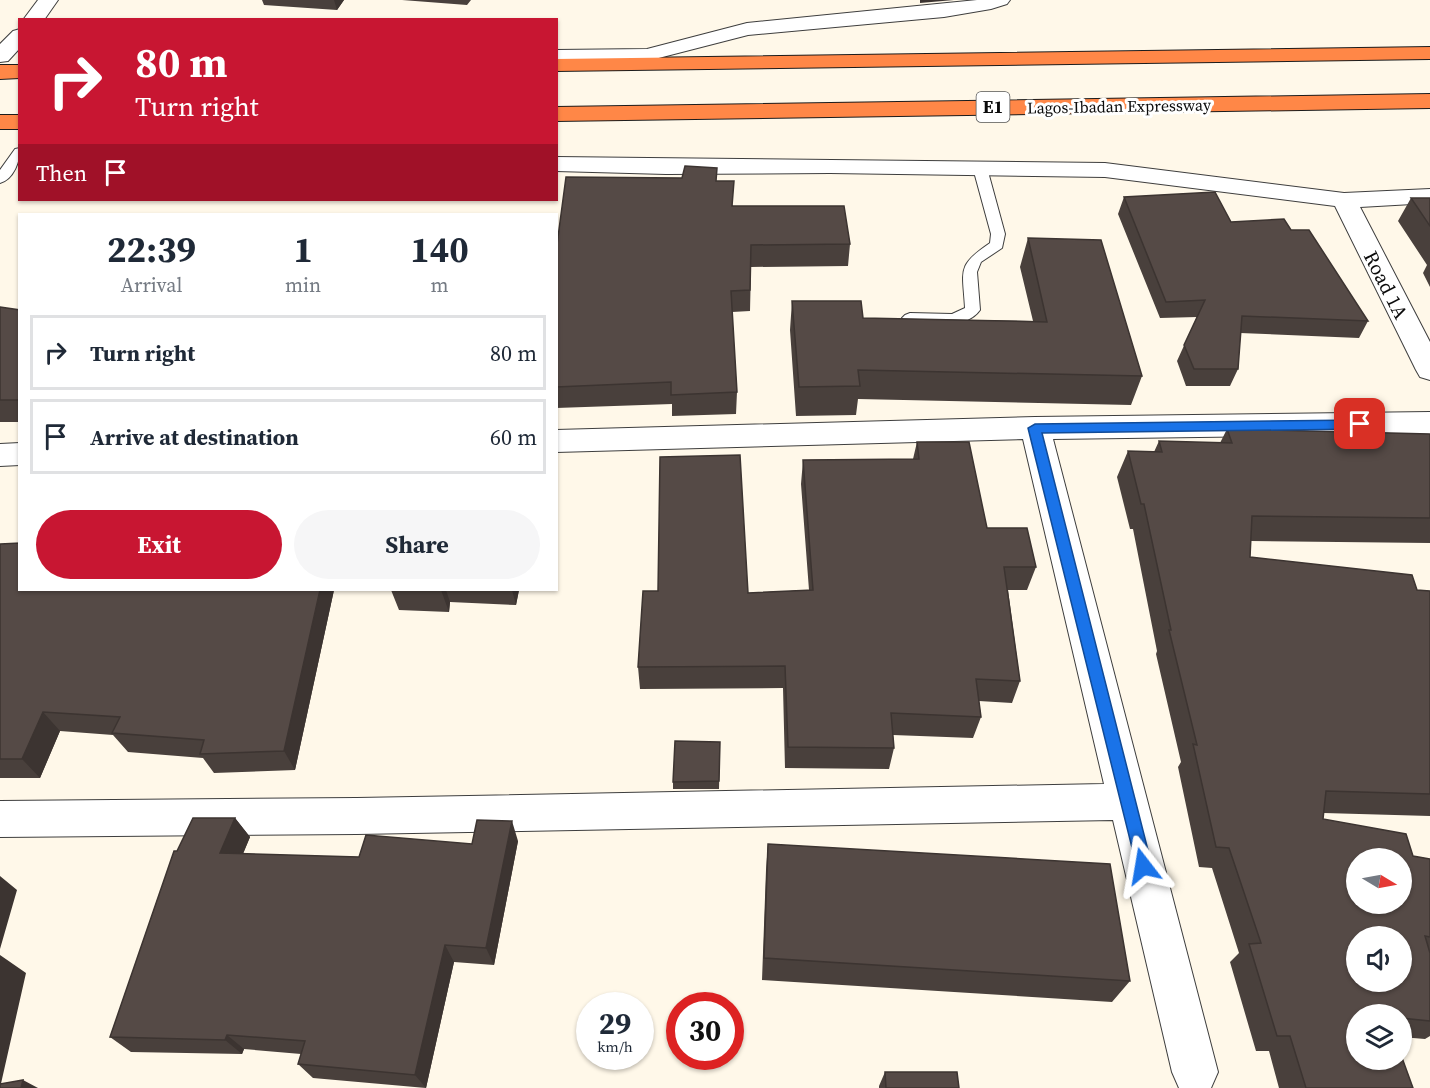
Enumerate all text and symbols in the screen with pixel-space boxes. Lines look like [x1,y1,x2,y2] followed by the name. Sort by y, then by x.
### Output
[135,33,228,91] text: 80 m
[36,42,114,120] icon: right
[135,88,259,125] text: Turn right
[976,92,1010,122] road number: E1
[1027,93,1212,119] street label: Lagos-Ibadan Expressway
[99,156,132,189] icon: arrive
[36,158,87,188] text: Then
[107,225,196,274] text: 22:39
[293,225,313,274] text: 1
[410,225,469,274] text: 140
[1357,246,1415,325] street label: Road 1A
[121,271,182,299] text: Arrival
[285,271,321,299] text: min
[431,271,449,299] text: m
[39,336,72,369] icon: right
[90,338,195,368] text: Turn right
[490,338,537,368] text: 80 m
[1334,398,1385,449] pin
[1343,407,1376,440] icon: arrive
[39,420,72,453] icon: arrive
[90,422,299,452] text: Arrive at destination
[490,422,537,452] text: 60 m
[36,510,282,579] button: Exit
[294,510,540,579] button: Share
[1111,834,1175,898] position arrow
[1346,848,1412,914] north arrow
[1346,848,1412,1070] map controls
[1346,926,1412,992] button: sound
[666,992,744,1070] speed limit sign: 30
[599,1003,631,1044] text: 29
[1346,1004,1412,1070] button: layers
[597,1036,633,1057] text: km/h

